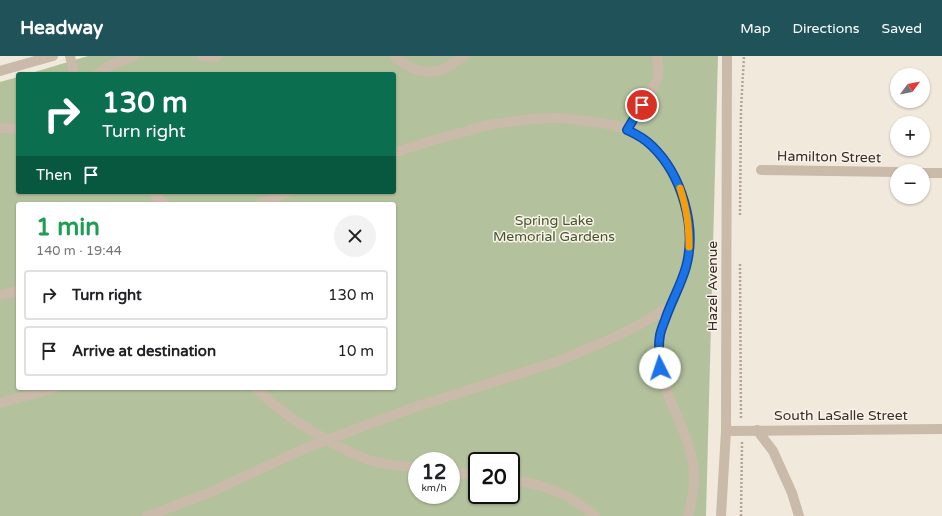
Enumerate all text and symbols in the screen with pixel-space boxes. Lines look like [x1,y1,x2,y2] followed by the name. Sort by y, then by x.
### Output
[20,17,103,39] text: Headway
[740,20,771,37] text: Map
[793,20,860,37] text: Directions
[882,20,922,37] text: Saved
[890,68,930,108] north arrow
[890,68,930,204] map controls
[102,86,188,120] text: 130 m
[36,88,88,140] icon: right
[625,88,659,122] pin
[631,94,653,116] icon: arrive
[890,116,930,156] button: +
[102,120,186,142] text: Turn right
[777,148,882,166] street label: Hamilton Street
[80,164,102,186] icon: arrive
[890,164,930,204] button: −
[36,166,72,184] text: Then
[493,212,615,245] park label: Spring Lake Memorial Gardens
[36,213,100,242] text: 1 min
[334,215,376,257] button: close
[704,241,721,331] street label: Hazel Avenue
[36,243,122,259] text: 140 m · 19:44
[38,284,60,306] icon: right
[72,286,142,304] text: Turn right
[328,286,374,304] text: 130 m
[38,340,60,362] icon: arrive
[72,342,216,360] text: Arrive at destination
[337,342,374,360] text: 10 m
[639,347,681,389] position arrow
[774,407,909,424] street label: South LaSalle Street
[468,452,520,504] speed limit sign: 20
[421,461,447,485] text: 12
[421,482,447,494] text: km/h

